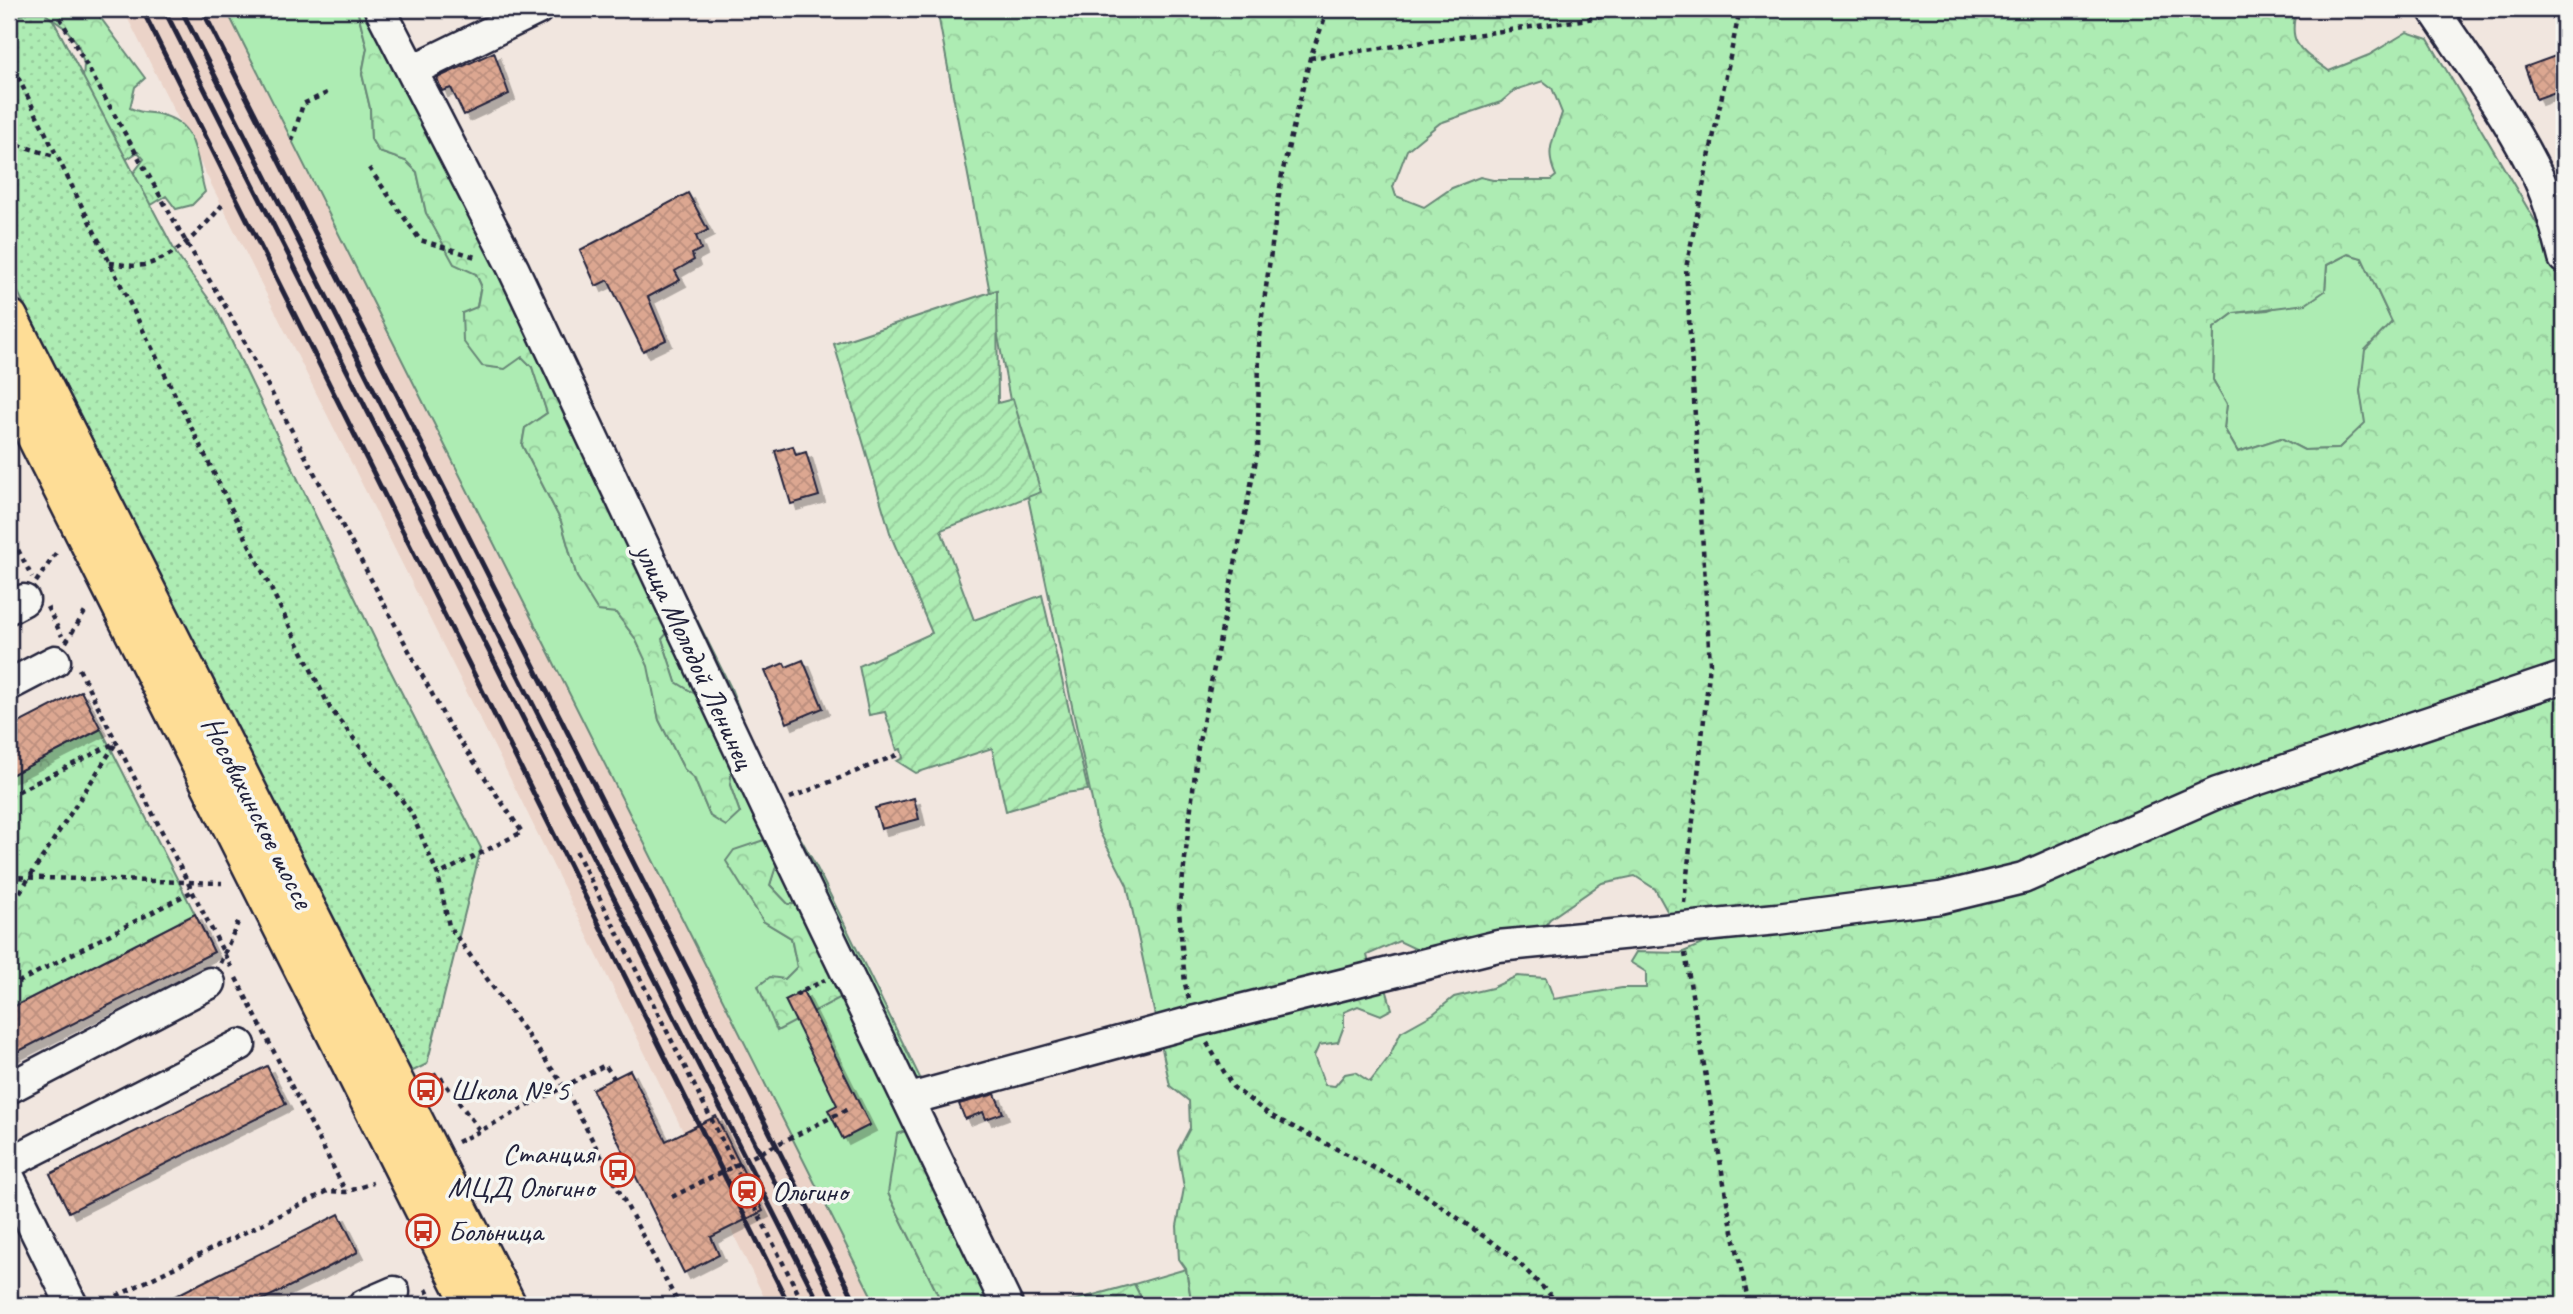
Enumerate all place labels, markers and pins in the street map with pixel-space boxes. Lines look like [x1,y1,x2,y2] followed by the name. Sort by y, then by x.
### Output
[407,1071,445,1109] bus stop icon: Школа № 5
[450,1071,570,1109] place label: Школа № 5
[448,1134,597,1206] place label: Станция МЦД Ольгино
[599,1151,637,1189] bus stop icon: Станция МЦД Ольгино
[728,1172,766,1210] station icon: Ольгино
[772,1172,851,1210] place label: Ольгино
[404,1212,442,1250] bus stop icon: Больница
[448,1212,545,1250] place label: Больница

